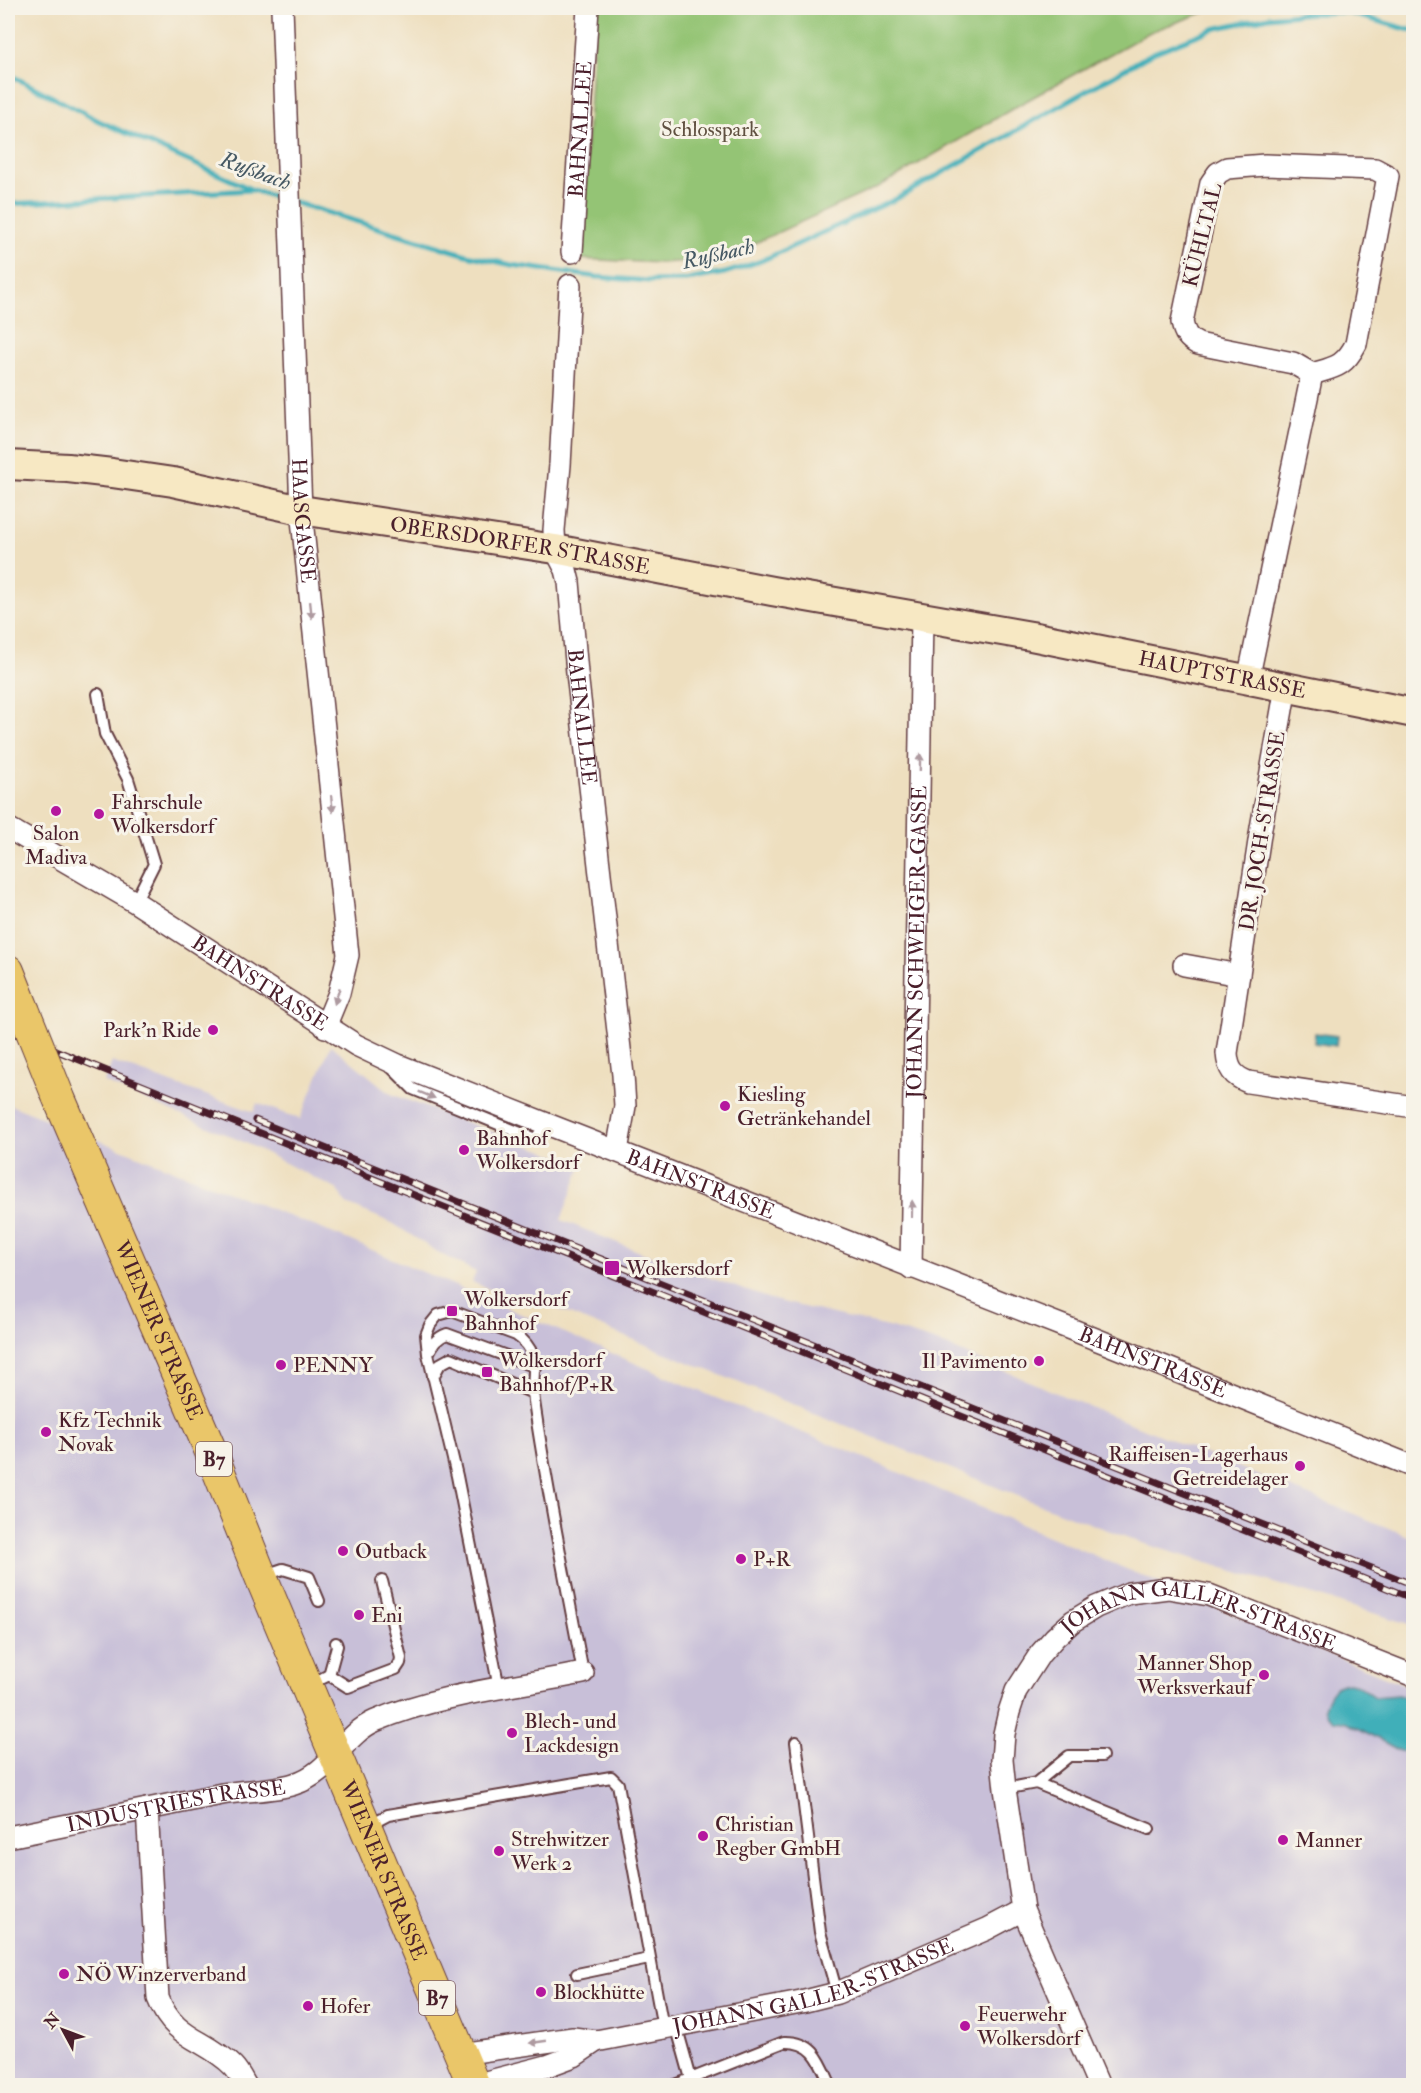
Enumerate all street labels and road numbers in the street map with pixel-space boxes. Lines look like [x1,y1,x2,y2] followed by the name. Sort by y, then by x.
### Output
[563,60,598,198] street label: BAHNALLEE
[1177,180,1228,290] street label: KÜHLTAL
[285,458,322,584] street label: HAASGASSE
[388,511,652,581] street label: OBERSDORFER STRASSE
[1136,645,1308,705] street label: HAUPTSTRASSE
[561,648,603,786] street label: BAHNALLEE
[1233,729,1292,933] street label: DR. JOCH-STRASSE
[901,785,933,1100] street label: JOHANN SCHWEIGER-GASSE
[186,929,333,1037] street label: BAHNSTRASSE
[622,1143,779,1226] street label: BAHNSTRASSE
[107,1236,209,1424] street label: WIENER STRASSE
[1075,1321,1231,1404] street label: BAHNSTRASSE
[196,1442,232,1476] road number: B7
[1053,1623,1347,1663] street label: JOHANN GALLER-STRASSE
[64,1774,288,1839] street label: INDUSTRIESTRASSE
[333,1775,433,1964] street label: WIENER STRASSE
[670,1932,958,2040] street label: JOHANN GALLER-STRASSE
[419,1981,455,2015] road number: B7

